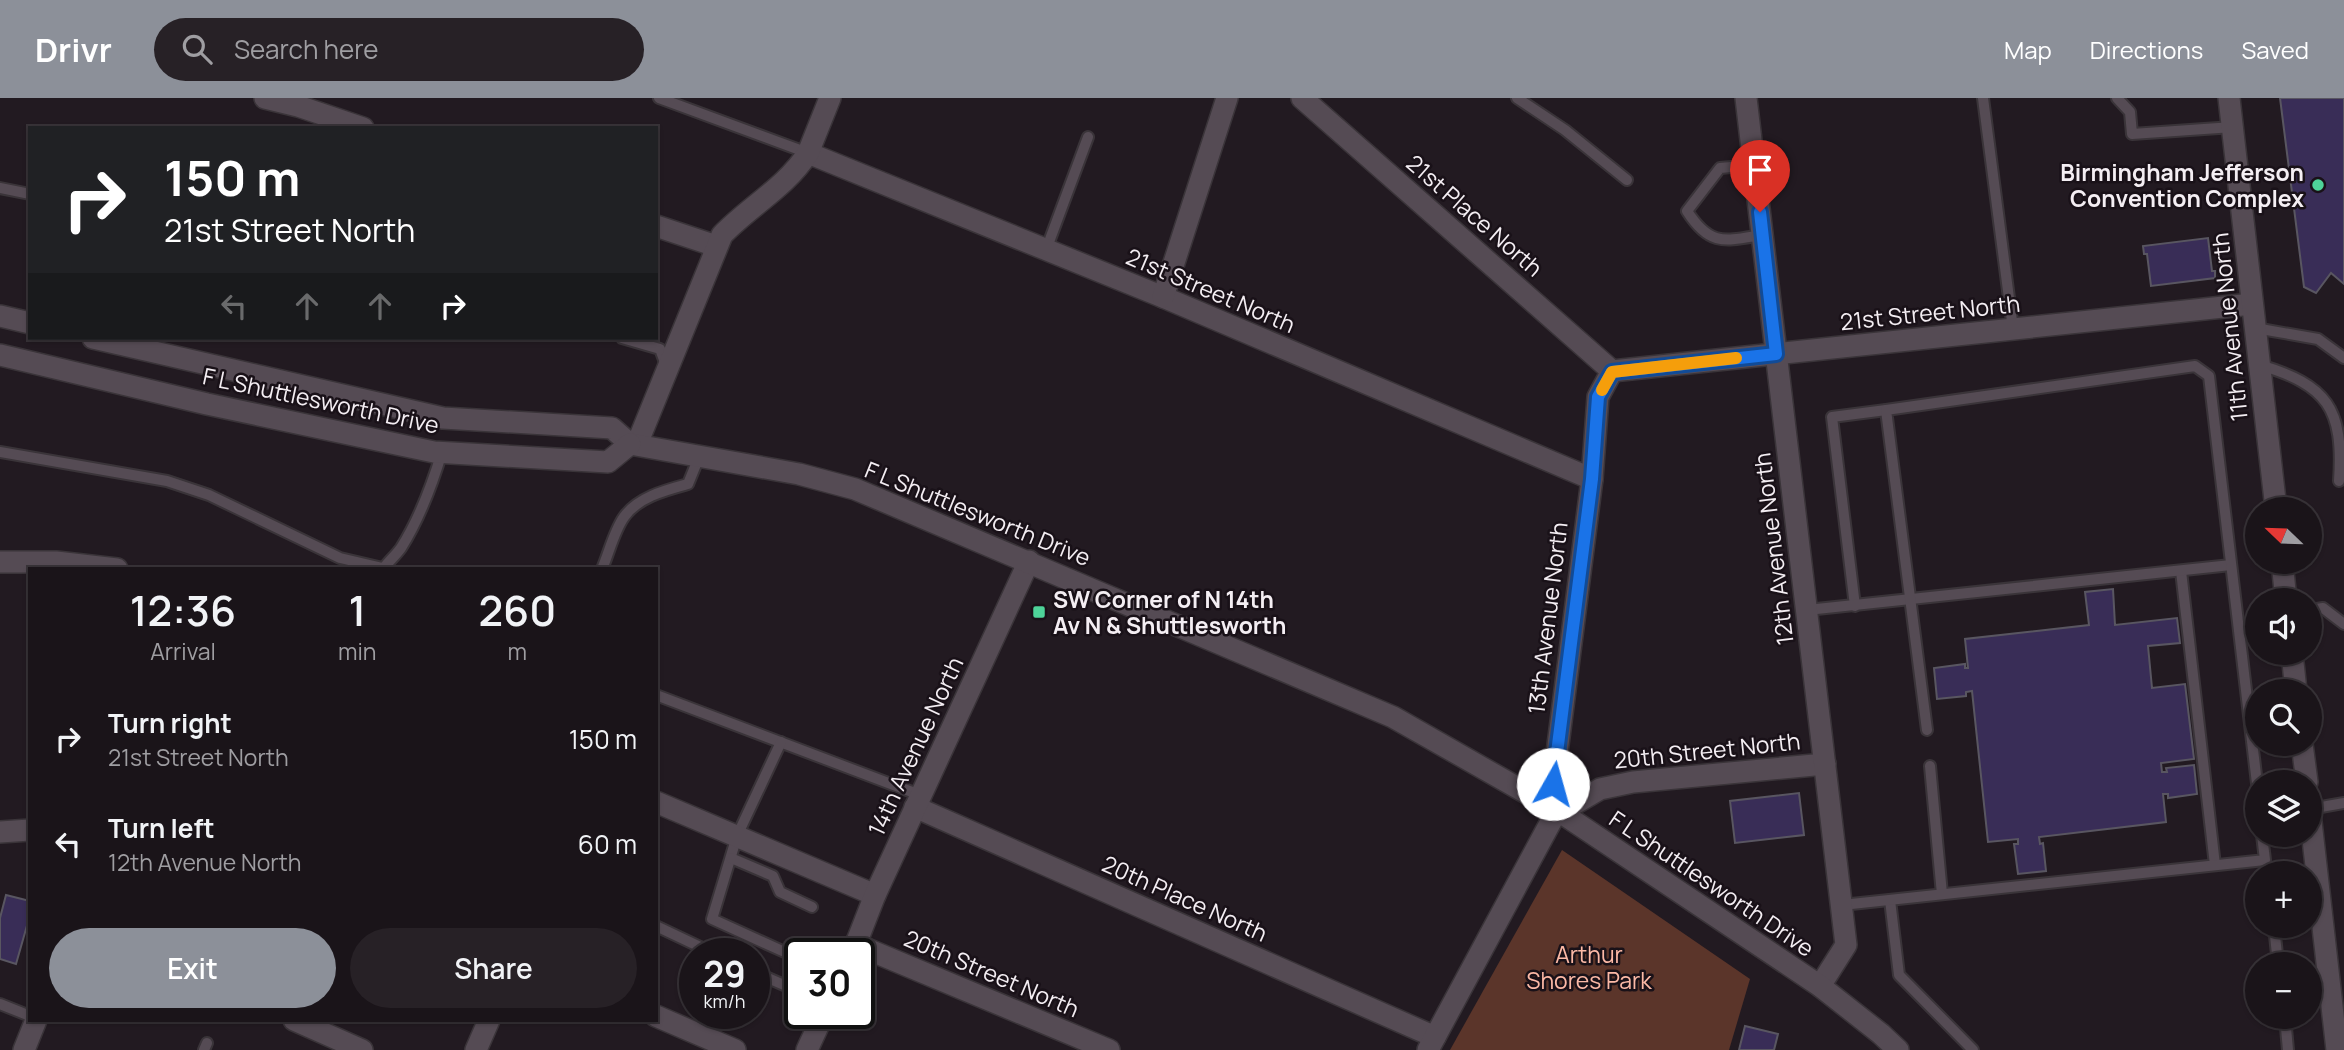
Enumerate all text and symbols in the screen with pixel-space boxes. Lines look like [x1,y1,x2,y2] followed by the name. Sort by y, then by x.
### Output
[154,18,644,81] search box
[35,27,112,72] text: Drivr
[178,30,216,68] icon: search
[234,31,378,67] text: Search here
[2004,33,2052,66] text: Map
[2090,33,2203,66] text: Directions
[2241,33,2309,66] text: Saved
[1730,140,1790,212] pin
[164,144,300,211] text: 150 m
[1400,147,1550,283] street label: 21st Place North
[1741,151,1779,189] icon: arrive
[49,154,140,245] icon: right
[2060,156,2304,214] place label: Birmingham Jefferson Convention Complex
[2310,177,2326,193] marker: Birmingham Jefferson Convention Complex
[164,208,415,252] text: 21st Street North
[2203,231,2255,423] street label: 11th Avenue North
[1122,240,1300,340] street label: 21st Street North
[215,287,253,325] icon: left
[288,287,326,325] icon: ahead
[361,287,399,325] icon: ahead
[434,287,472,325] icon: right
[1839,287,2021,337] street label: 21st Street North
[200,359,442,441] street label: F L Shuttlesworth Drive
[1745,451,1801,647] street label: 12th Avenue North
[860,453,1096,573] street label: F L Shuttlesworth Drive
[2245,497,2322,574] north arrow
[2245,497,2322,1029] map controls
[1519,520,1575,716] street label: 13th Avenue North
[130,581,236,639] text: 12:36
[348,581,366,639] text: 1
[478,581,556,639] text: 260
[1053,583,1286,641] place label: SW Corner of N 14th Av N & Shuttlesworth
[2245,588,2322,665] button: sound
[1031,604,1047,620] marker: SW Corner of N 14th Av N & Shuttlesworth
[150,635,216,667] text: Arrival
[338,635,377,667] text: min
[508,635,527,667] text: m
[860,651,970,841] street label: 14th Avenue North
[2245,679,2322,756] button: search
[108,705,232,741] text: Turn right
[49,720,87,758] icon: right
[569,721,637,757] text: 150 m
[1612,724,1802,776] street label: 20th Street North
[108,741,289,773] text: 21st Street North
[1516,747,1590,821] position arrow
[2245,770,2322,847] button: layers
[1603,802,1821,964] street label: F L Shuttlesworth Drive
[108,810,215,846] text: Turn left
[49,825,87,863] icon: left
[578,826,637,862] text: 60 m
[108,846,301,878] text: 12th Avenue North
[1097,847,1273,949] street label: 20th Place North
[2245,861,2322,938] button: +
[900,922,1084,1024] street label: 20th Street North
[49,928,336,1008] button: Exit
[350,928,637,1008] button: Share
[784,938,875,1029] speed limit sign: 30
[1526,938,1652,996] park label: Arthur Shores Park
[703,950,746,998] text: 29
[2245,952,2322,1029] button: −
[704,989,745,1013] text: km/h

